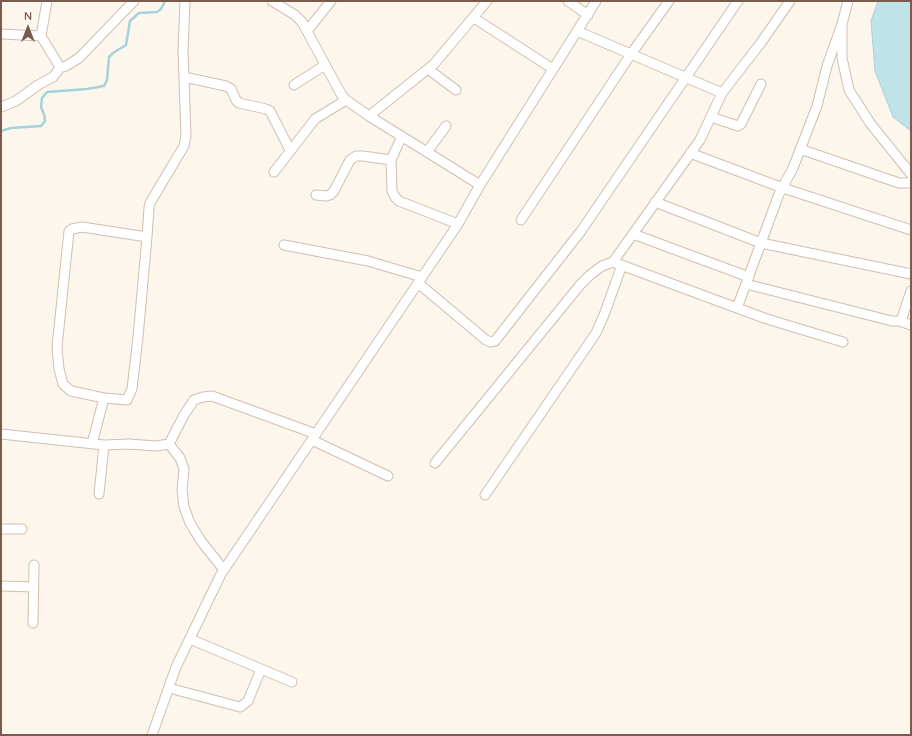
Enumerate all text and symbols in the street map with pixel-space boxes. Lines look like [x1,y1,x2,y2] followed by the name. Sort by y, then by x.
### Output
[8,8,48,48] north arrow
[24,9,32,23] text: N

